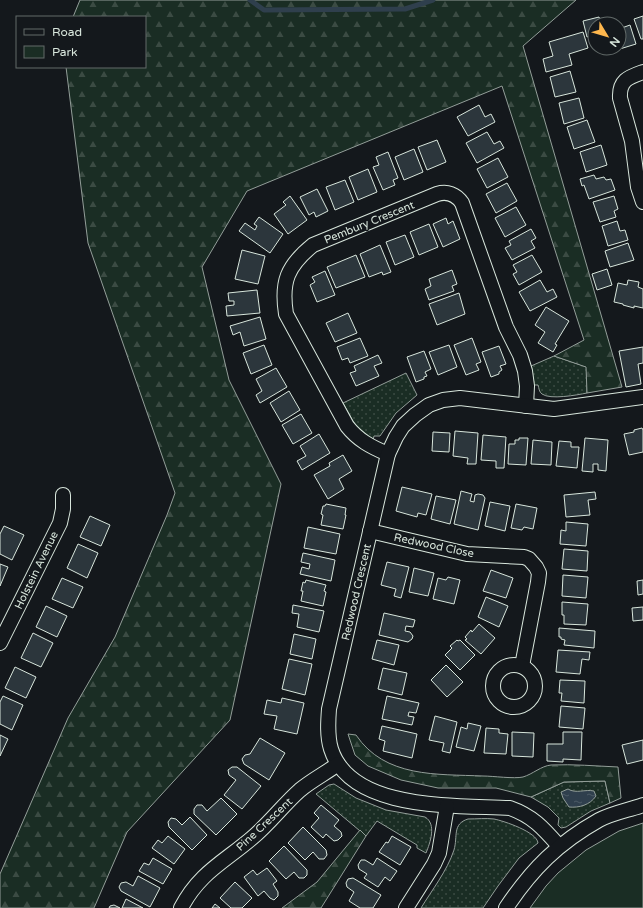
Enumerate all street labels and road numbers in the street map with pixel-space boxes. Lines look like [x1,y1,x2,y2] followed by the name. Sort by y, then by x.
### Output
[322,198,416,246] street label: Pembury Crescent
[12,529,61,611] street label: Holstein Avenue
[393,531,475,560] street label: Redwood Close
[339,543,374,642] street label: Redwood Crescent
[234,795,295,854] street label: Pine Crescent

